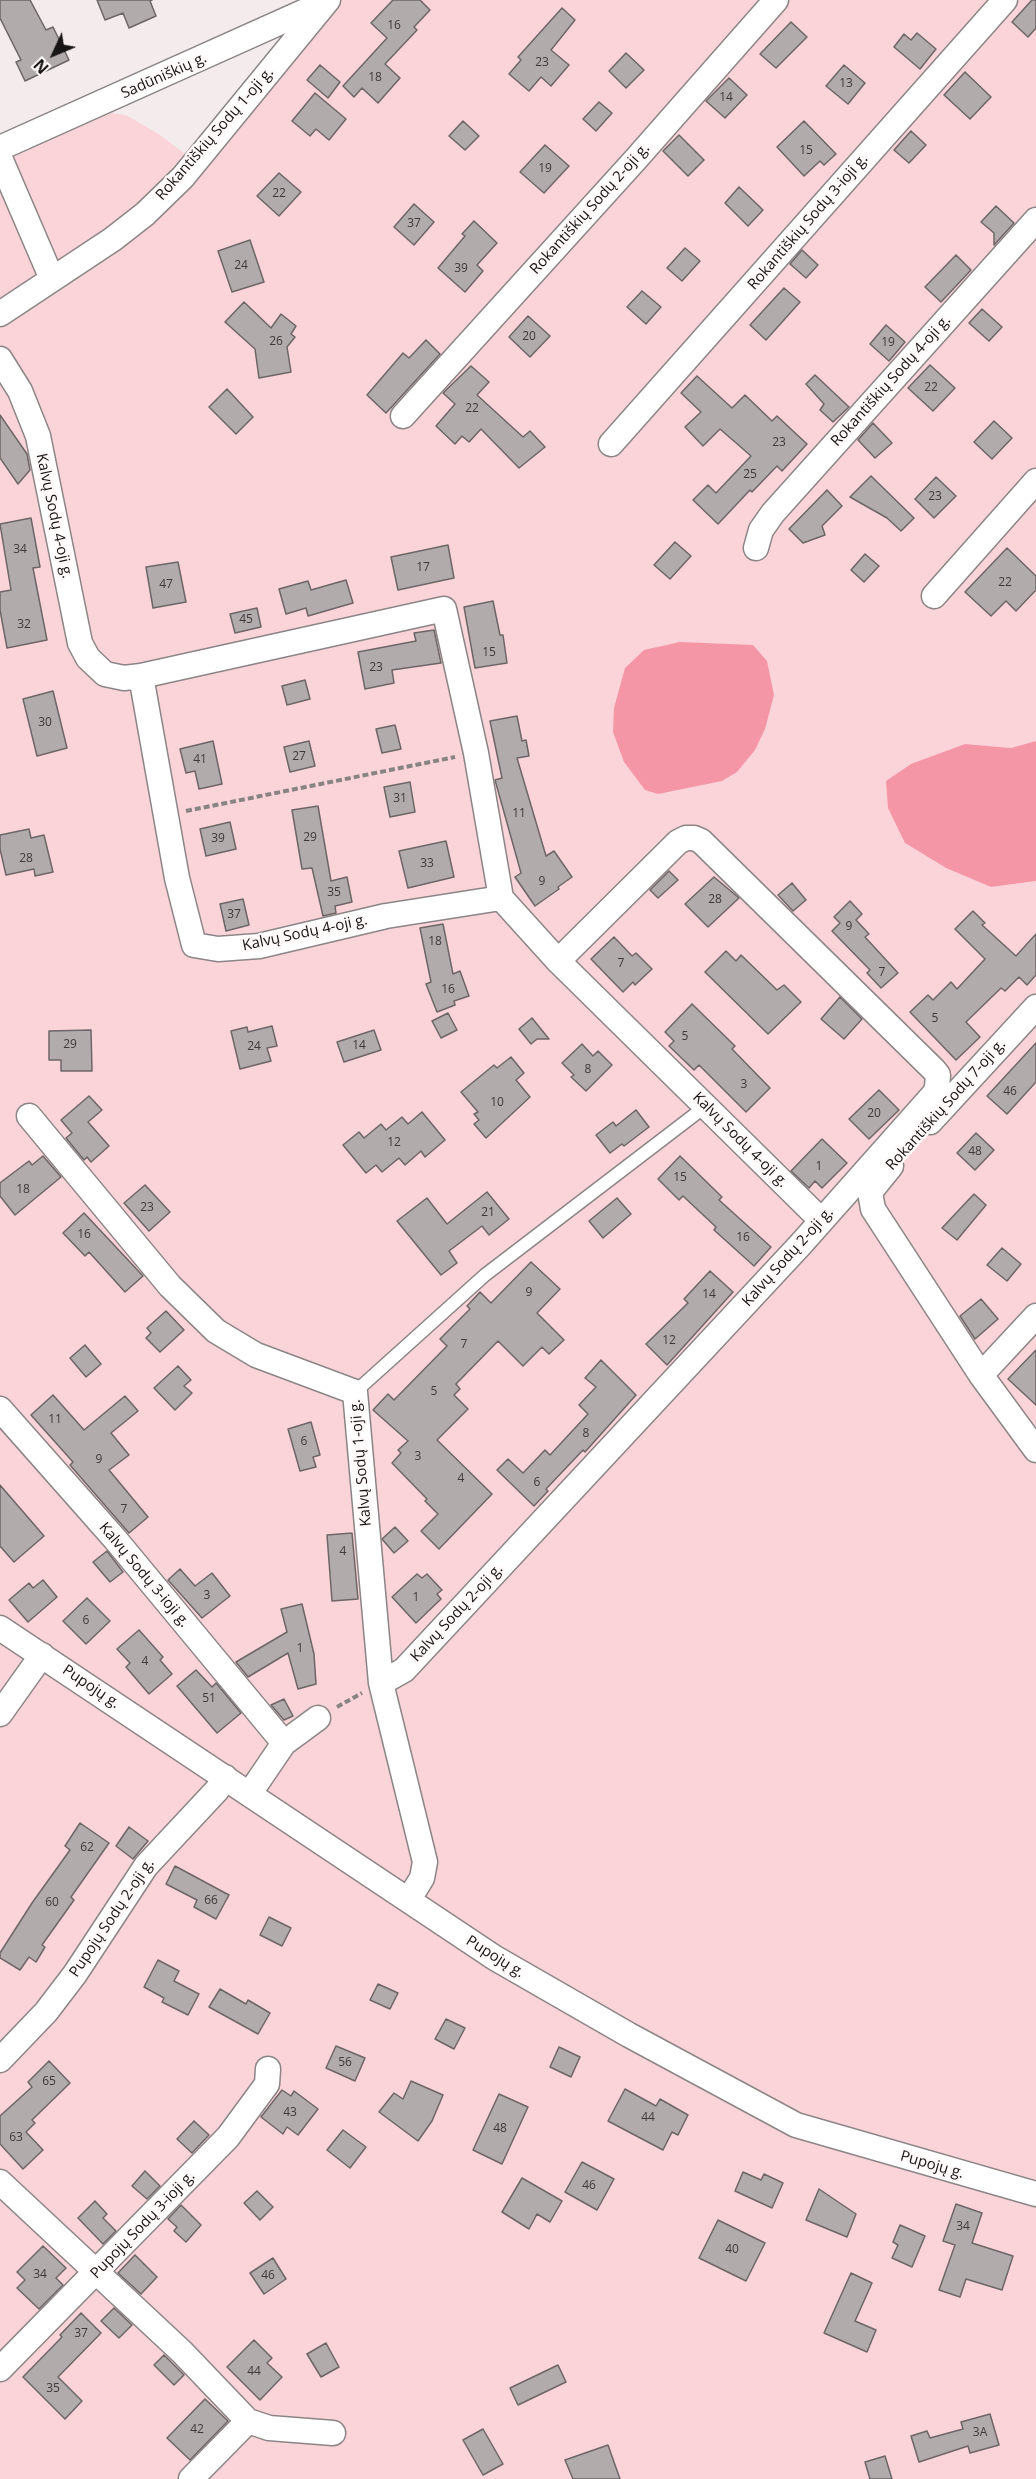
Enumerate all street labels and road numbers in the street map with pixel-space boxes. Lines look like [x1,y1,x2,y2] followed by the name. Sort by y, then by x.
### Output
[118,49,210,103] street label: Sadūniškių g.
[152,64,278,204] street label: Rokantiškių Sodų 1-oji g.
[526,140,654,278] street label: Rokantiškių Sodų 2-oji g.
[744,150,872,294] street label: Rokantiškių Sodų 3-ioji g.
[827,312,955,450] street label: Rokantiškių Sodų 4-oji g.
[32,452,76,580] street label: Kalvų Sodų 4-oji g.
[241,911,369,955] street label: Kalvų Sodų 4-oji g.
[882,1036,1010,1174] street label: Rokantiškių Sodų 7-oji g.
[689,1089,791,1191] street label: Kalvų Sodų 4-oji g.
[739,1204,837,1310] street label: Kalvų Sodų 2-oji g.
[346,1399,376,1527] street label: Kalvų Sodų 1-oji g.
[95,1519,193,1631] street label: Kalvų Sodų 3-ioji g.
[407,1560,507,1666] street label: Kalvų Sodų 2-oji g.
[59,1661,123,1713] street label: Pupojų g.
[66,1855,158,1981] street label: Pupojų Sodų 2-oji g.
[463,1932,527,1982] street label: Pupojų g.
[898,2147,966,2183] street label: Pupojų g.
[87,2167,199,2283] street label: Pupojų Sodų 3-ioji g.

